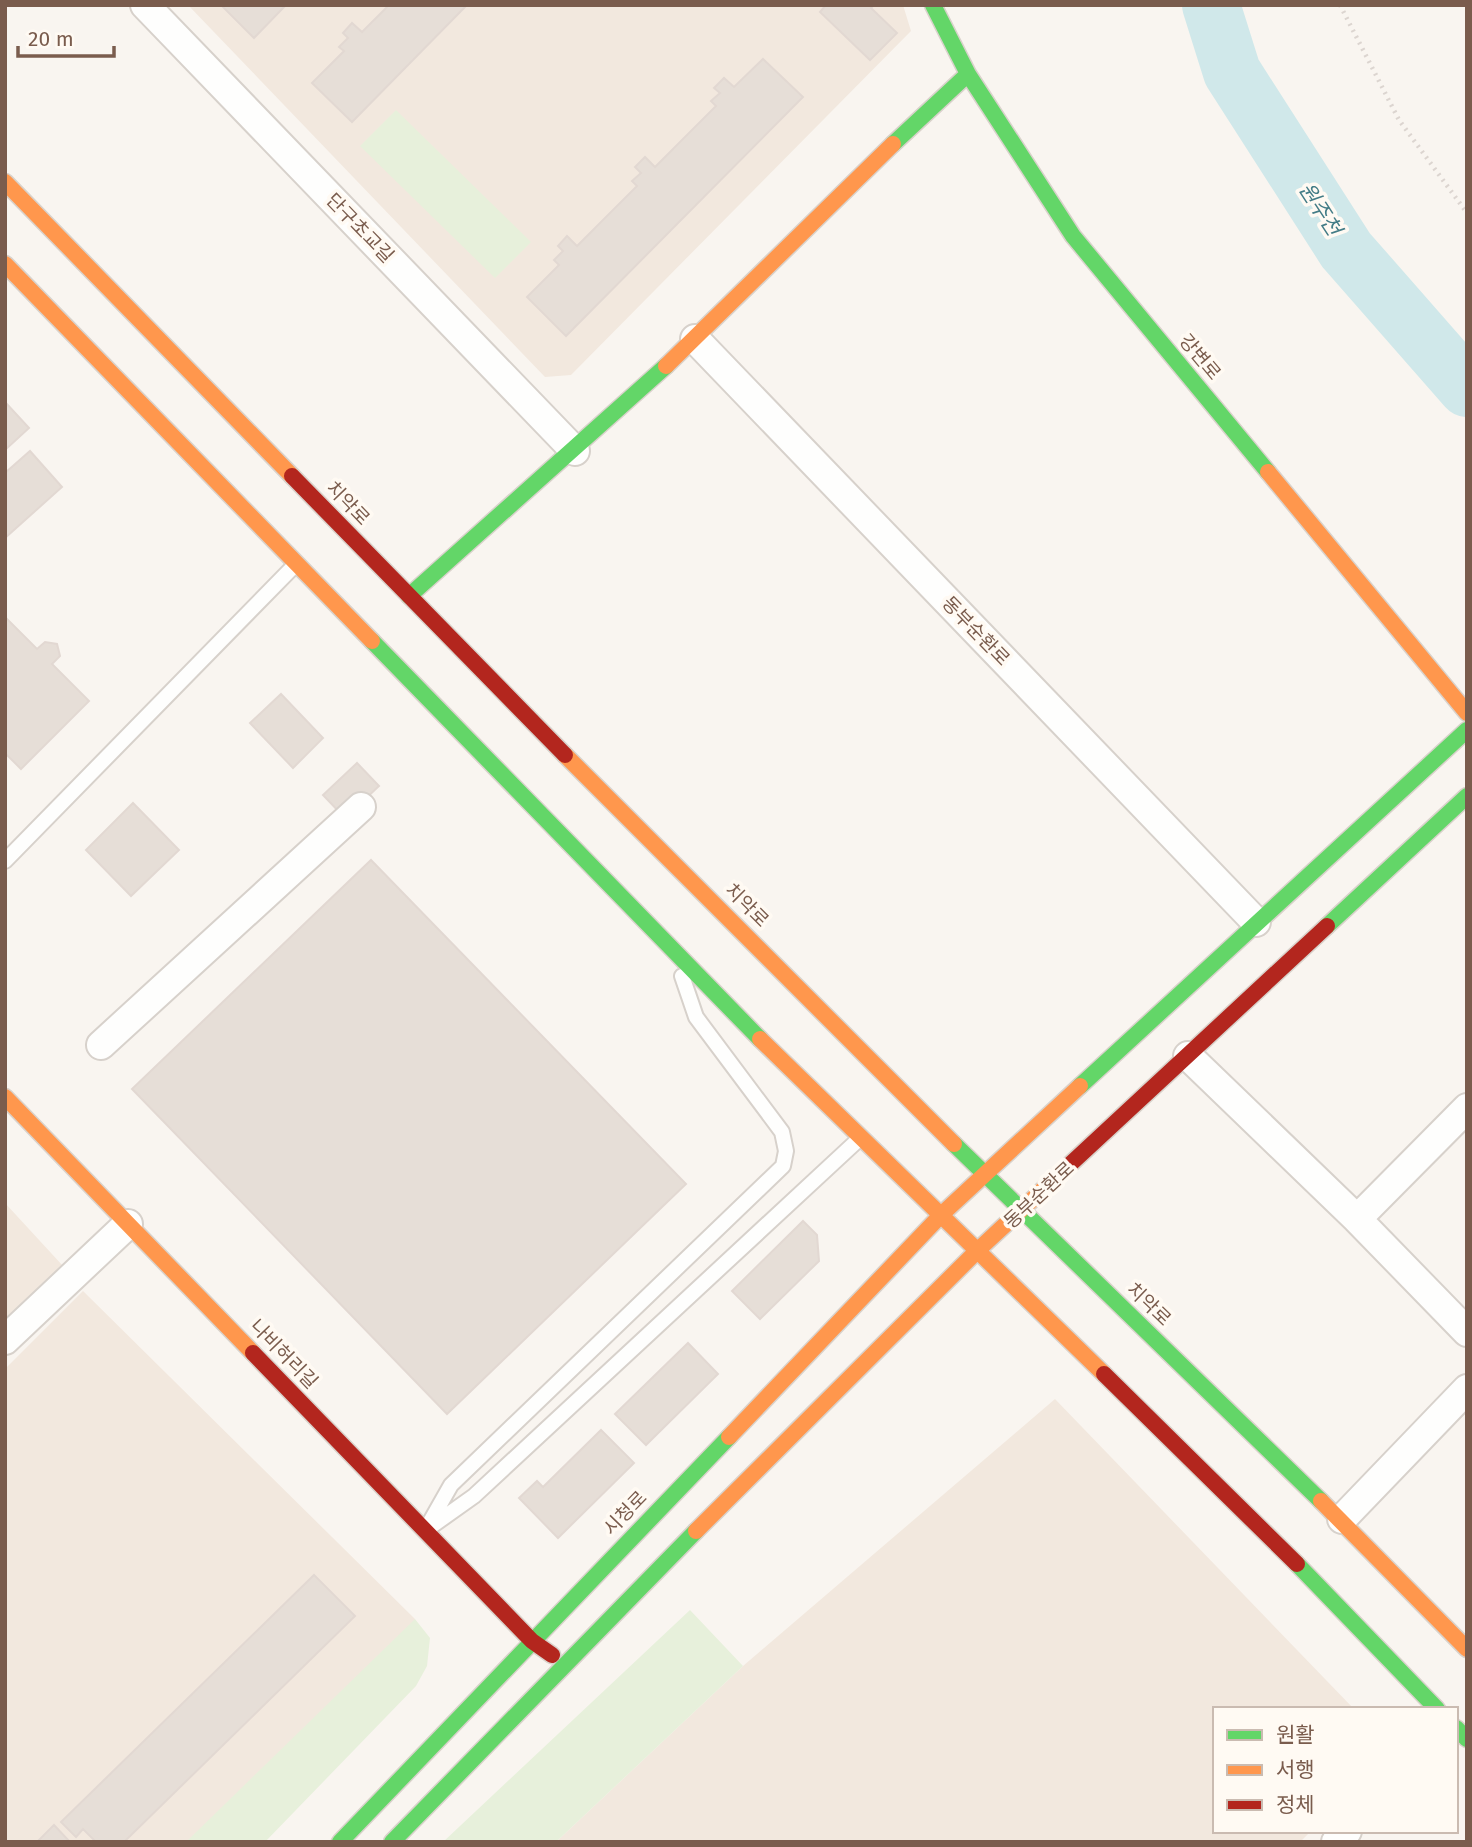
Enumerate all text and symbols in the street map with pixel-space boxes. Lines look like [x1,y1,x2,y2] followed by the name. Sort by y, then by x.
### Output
[18,14,114,58] scale bar
[28,26,74,52] text: 20 m
[1293,178,1348,243] water label: 원주천
[321,189,399,267] street label: 단구초교길
[1174,330,1226,384] street label: 강변로
[322,476,374,530] street label: 치악로
[937,592,1015,670] street label: 동부순환로
[720,878,774,932] street label: 치악로
[999,1157,1079,1233] street label: 동부순환로
[1122,1278,1176,1330] street label: 치악로
[245,1315,323,1393] street label: 나비허리길
[599,1486,651,1540] street label: 시청로
[1213,1707,1458,1833] legend
[1276,1722,1315,1748] text: 원활
[1276,1757,1315,1783] text: 서행
[1276,1792,1315,1818] text: 정체

